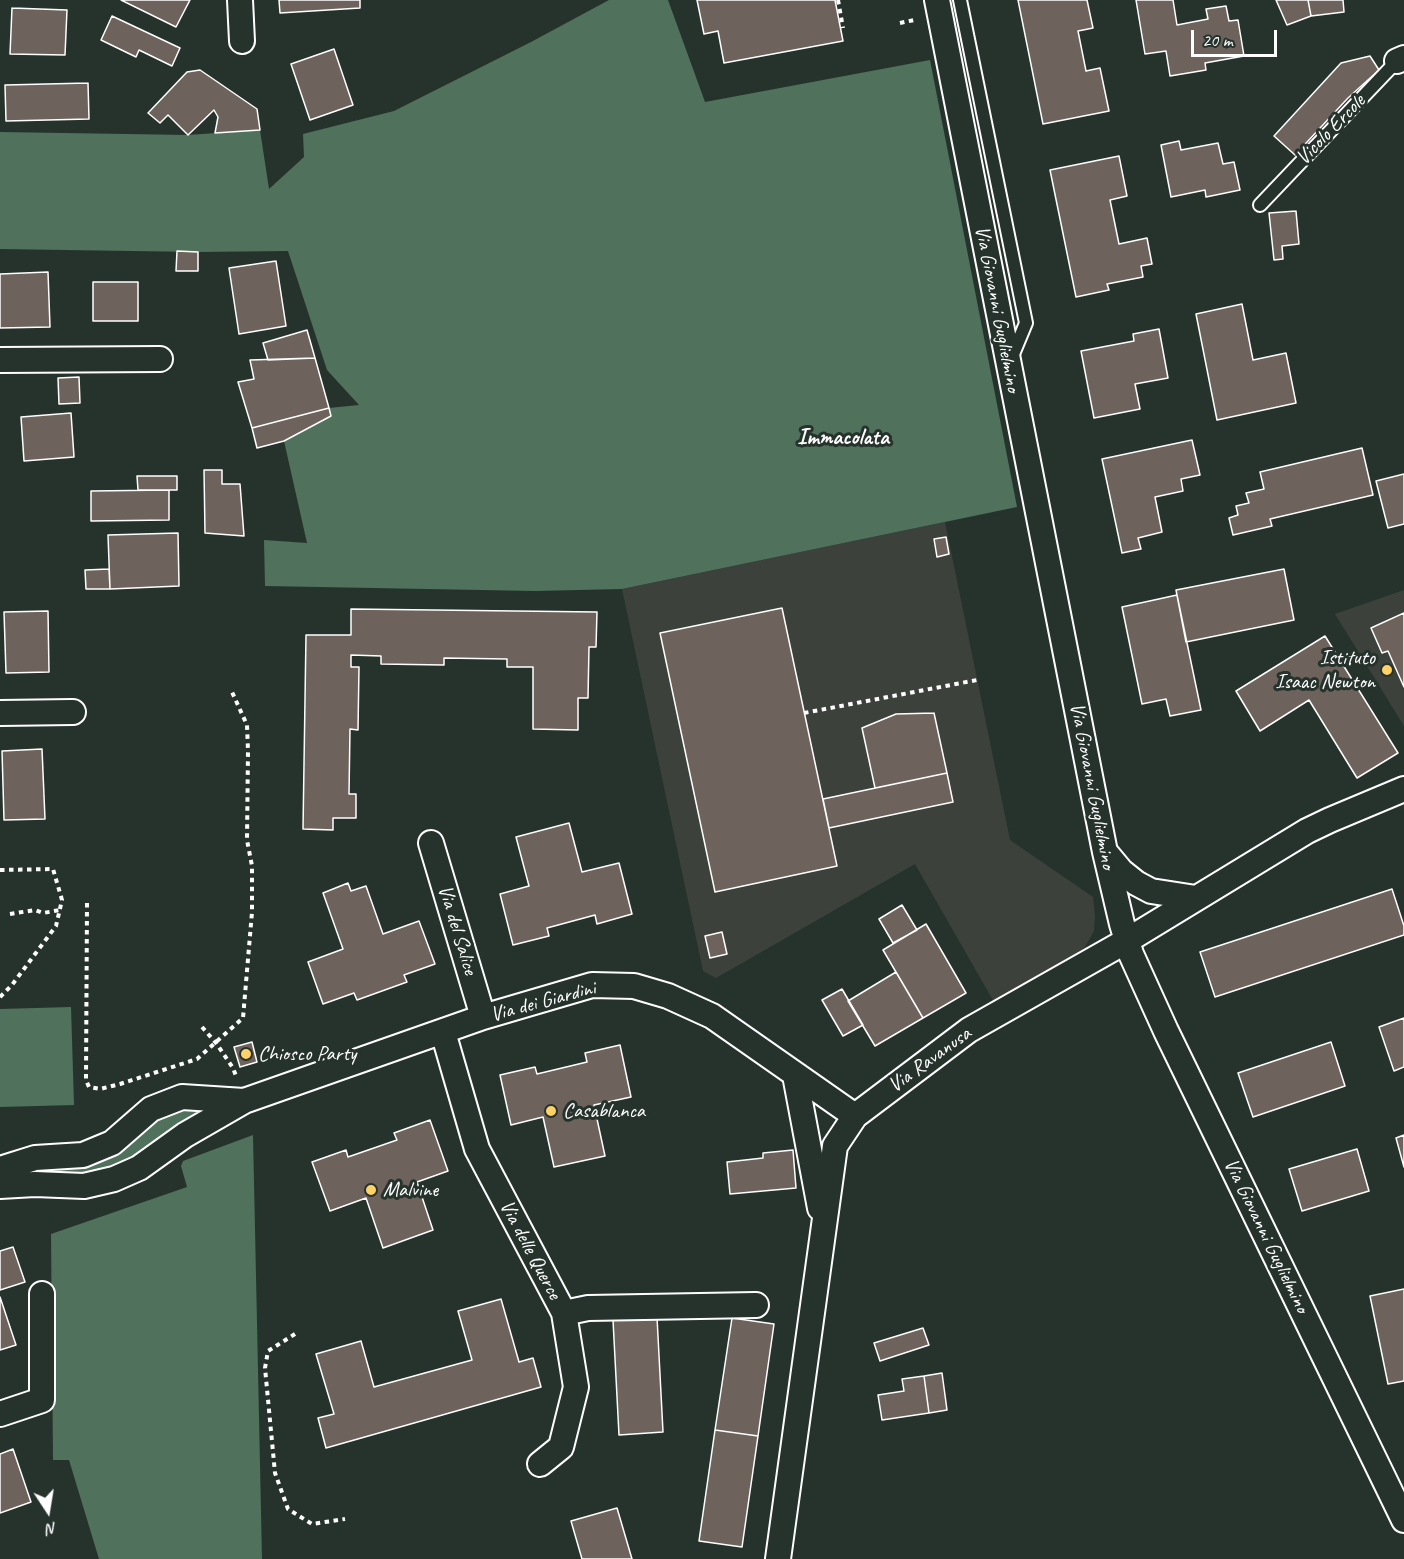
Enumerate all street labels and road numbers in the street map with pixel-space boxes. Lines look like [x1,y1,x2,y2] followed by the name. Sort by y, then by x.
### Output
[1291,89,1371,171] street label: Vicolo Ercole
[969,224,1025,394] street label: Via Giovanni Guglielmino
[1064,701,1120,871] street label: Via Giovanni Guglielmino
[431,882,483,978] street label: Via del Salice
[488,976,598,1028] street label: Via dei Giardini
[884,1021,976,1099] street label: Via Ravanusa
[1218,1155,1314,1317] street label: Via Giovanni Guglielmino
[493,1196,567,1304] street label: Via delle Querce

